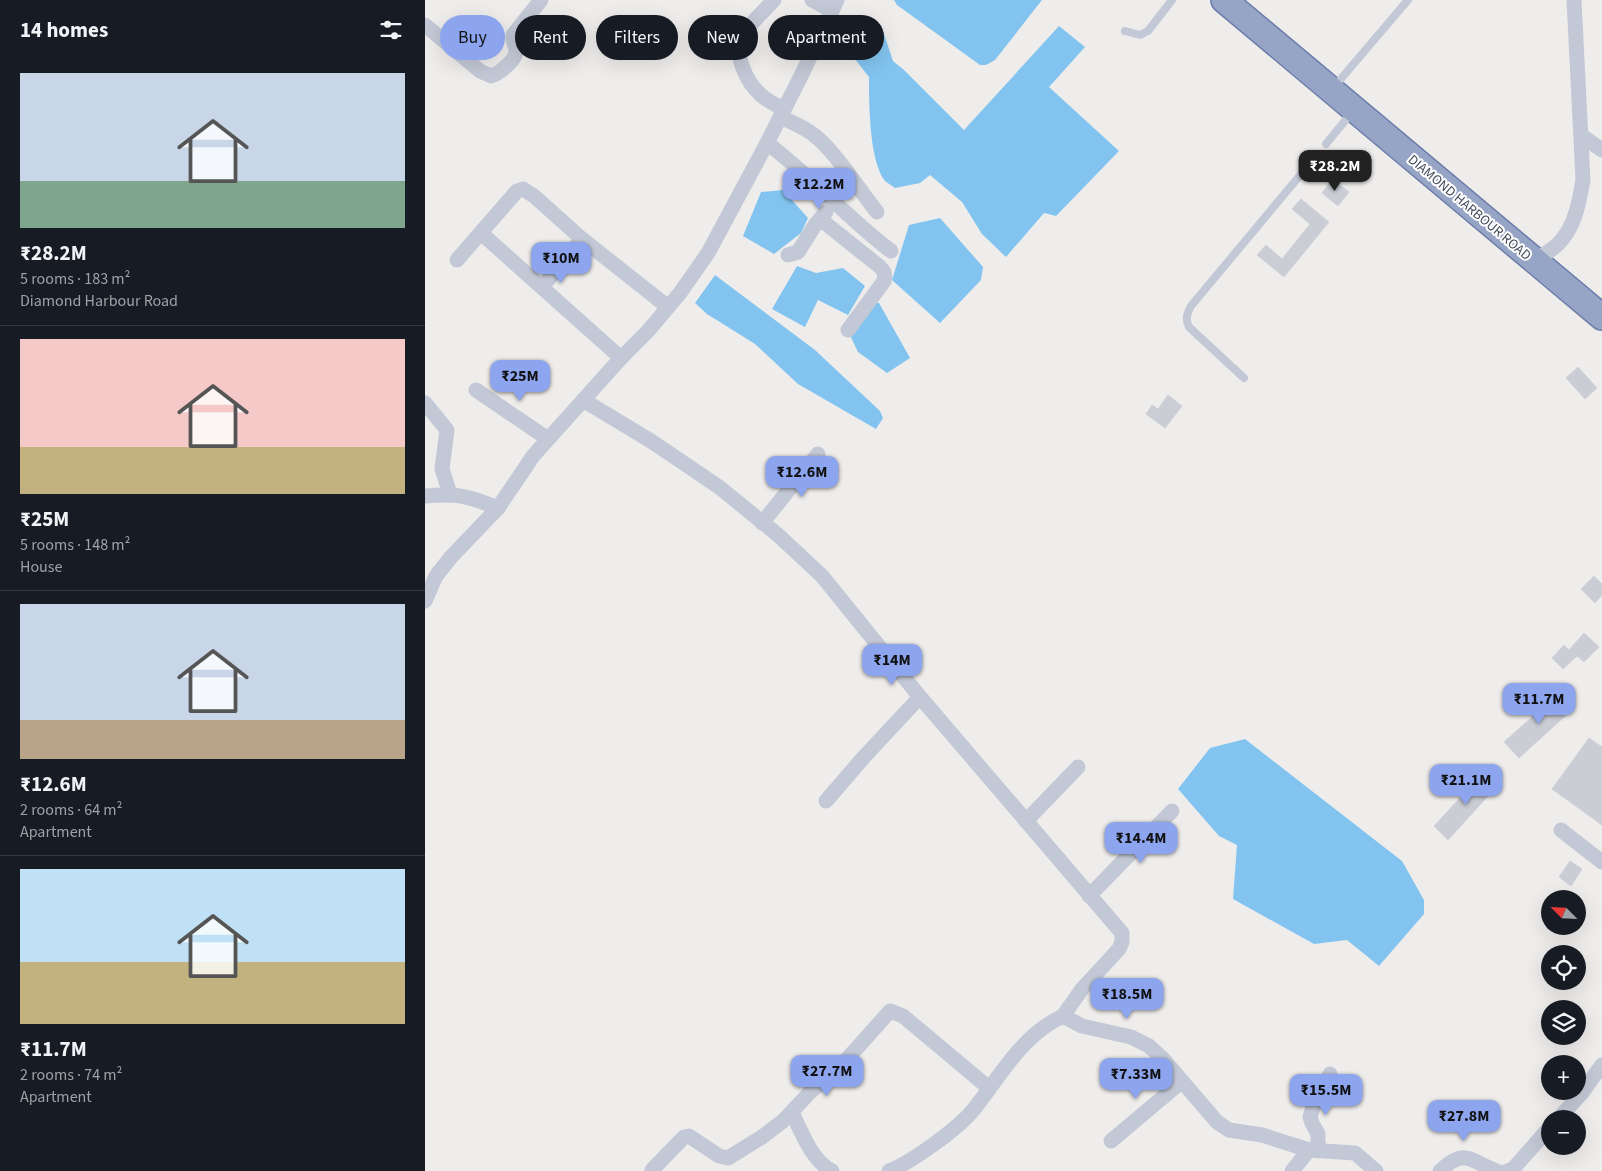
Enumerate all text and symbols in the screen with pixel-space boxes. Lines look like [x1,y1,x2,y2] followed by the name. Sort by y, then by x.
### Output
[20,15,108,45] text: 14 homes
[440,15,505,60] chip: Buy
[515,15,586,60] chip: Rent
[596,15,678,60] chip: Filters
[688,15,758,60] chip: New
[768,15,884,60] chip: Apartment
[377,16,405,44] icon: filters
[168,106,258,196] icon: home
[1294,150,1376,192] pin: ₹28.2M
[1403,150,1535,265] street label: DIAMOND HARBOUR ROAD
[1310,155,1360,177] text: ₹28.2M
[778,168,860,210] pin: ₹12.2M
[794,173,844,195] text: ₹12.2M
[20,238,87,268] text: ₹28.2M
[531,242,591,284] pin: ₹10M
[542,247,580,269] text: ₹10M
[20,268,130,290] text: 5 rooms · 183 m²
[20,290,178,312] text: Diamond Harbour Road
[490,360,550,402] pin: ₹25M
[501,365,539,387] text: ₹25M
[168,371,258,461] icon: home
[761,456,843,498] pin: ₹12.6M
[777,461,827,483] text: ₹12.6M
[20,504,69,534] text: ₹25M
[20,534,130,556] text: 5 rooms · 148 m²
[20,556,62,578] text: House
[168,636,258,726] icon: home
[862,644,922,686] pin: ₹14M
[873,649,911,671] text: ₹14M
[1498,682,1580,725] pin: ₹11.7M
[1514,688,1564,710] text: ₹11.7M
[1425,764,1507,806] pin: ₹21.1M
[20,769,87,799] text: ₹12.6M
[1441,769,1491,791] text: ₹21.1M
[20,799,122,821] text: 2 rooms · 64 m²
[20,821,92,843] text: Apartment
[1100,822,1182,864] pin: ₹14.4M
[1116,827,1166,849] text: ₹14.4M
[1541,890,1586,935] north arrow
[1541,890,1586,1155] map controls
[168,901,258,991] icon: home
[1541,945,1586,990] button: locate
[1086,978,1168,1020] pin: ₹18.5M
[1102,983,1152,1005] text: ₹18.5M
[1541,1000,1586,1045] button: layers
[20,1034,87,1064] text: ₹11.7M
[786,1054,868,1097] pin: ₹27.7M
[1541,1055,1586,1100] button: +
[1095,1058,1177,1100] pin: ₹7.33M
[802,1060,852,1082] text: ₹27.7M
[1111,1063,1161,1085] text: ₹7.33M
[20,1064,122,1086] text: 2 rooms · 74 m²
[1285,1074,1367,1116] pin: ₹15.5M
[1301,1079,1351,1101] text: ₹15.5M
[20,1086,92,1108] text: Apartment
[1423,1100,1505,1142] pin: ₹27.8M
[1439,1105,1489,1127] text: ₹27.8M
[1541,1110,1586,1155] button: −

